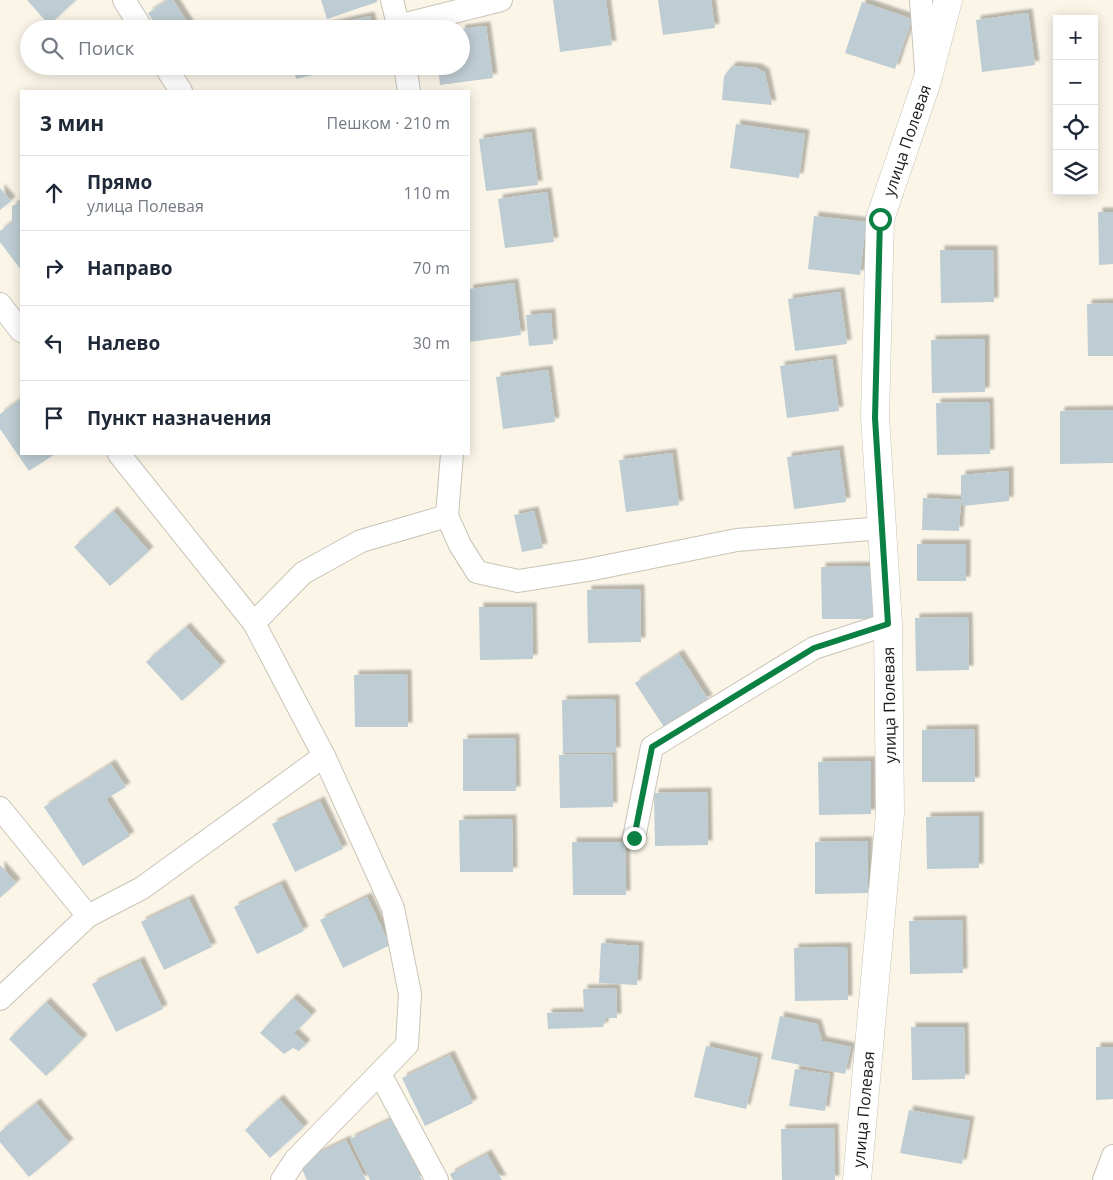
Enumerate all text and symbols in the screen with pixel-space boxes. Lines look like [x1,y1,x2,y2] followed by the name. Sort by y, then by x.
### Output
[1053,15,1098,195] map controls
[1053,15,1098,60] button: +
[20,20,470,75] search box
[38,34,66,62] icon: search
[78,35,134,61] text: Поиск
[1053,60,1098,105] button: −
[878,82,936,199] street label: улица Полевая
[1053,105,1098,150] button: locate
[40,109,104,137] text: 3 мин
[327,112,450,134] text: Пешком · 210 m
[1053,150,1098,195] button: layers
[87,169,152,195] text: Прямо
[40,179,68,207] icon: ahead
[404,182,450,204] text: 110 m
[87,195,204,217] text: улица Полевая
[869,208,892,231] route start
[40,254,68,282] icon: right
[87,255,173,281] text: Направо
[413,257,450,279] text: 70 m
[40,329,68,357] icon: left
[87,330,160,356] text: Налево
[413,332,450,354] text: 30 m
[40,404,68,432] icon: arrive
[87,405,272,431] text: Пункт назначения
[877,646,901,764] street label: улица Полевая
[623,827,646,850] route end
[847,1050,880,1168] street label: улица Полевая

